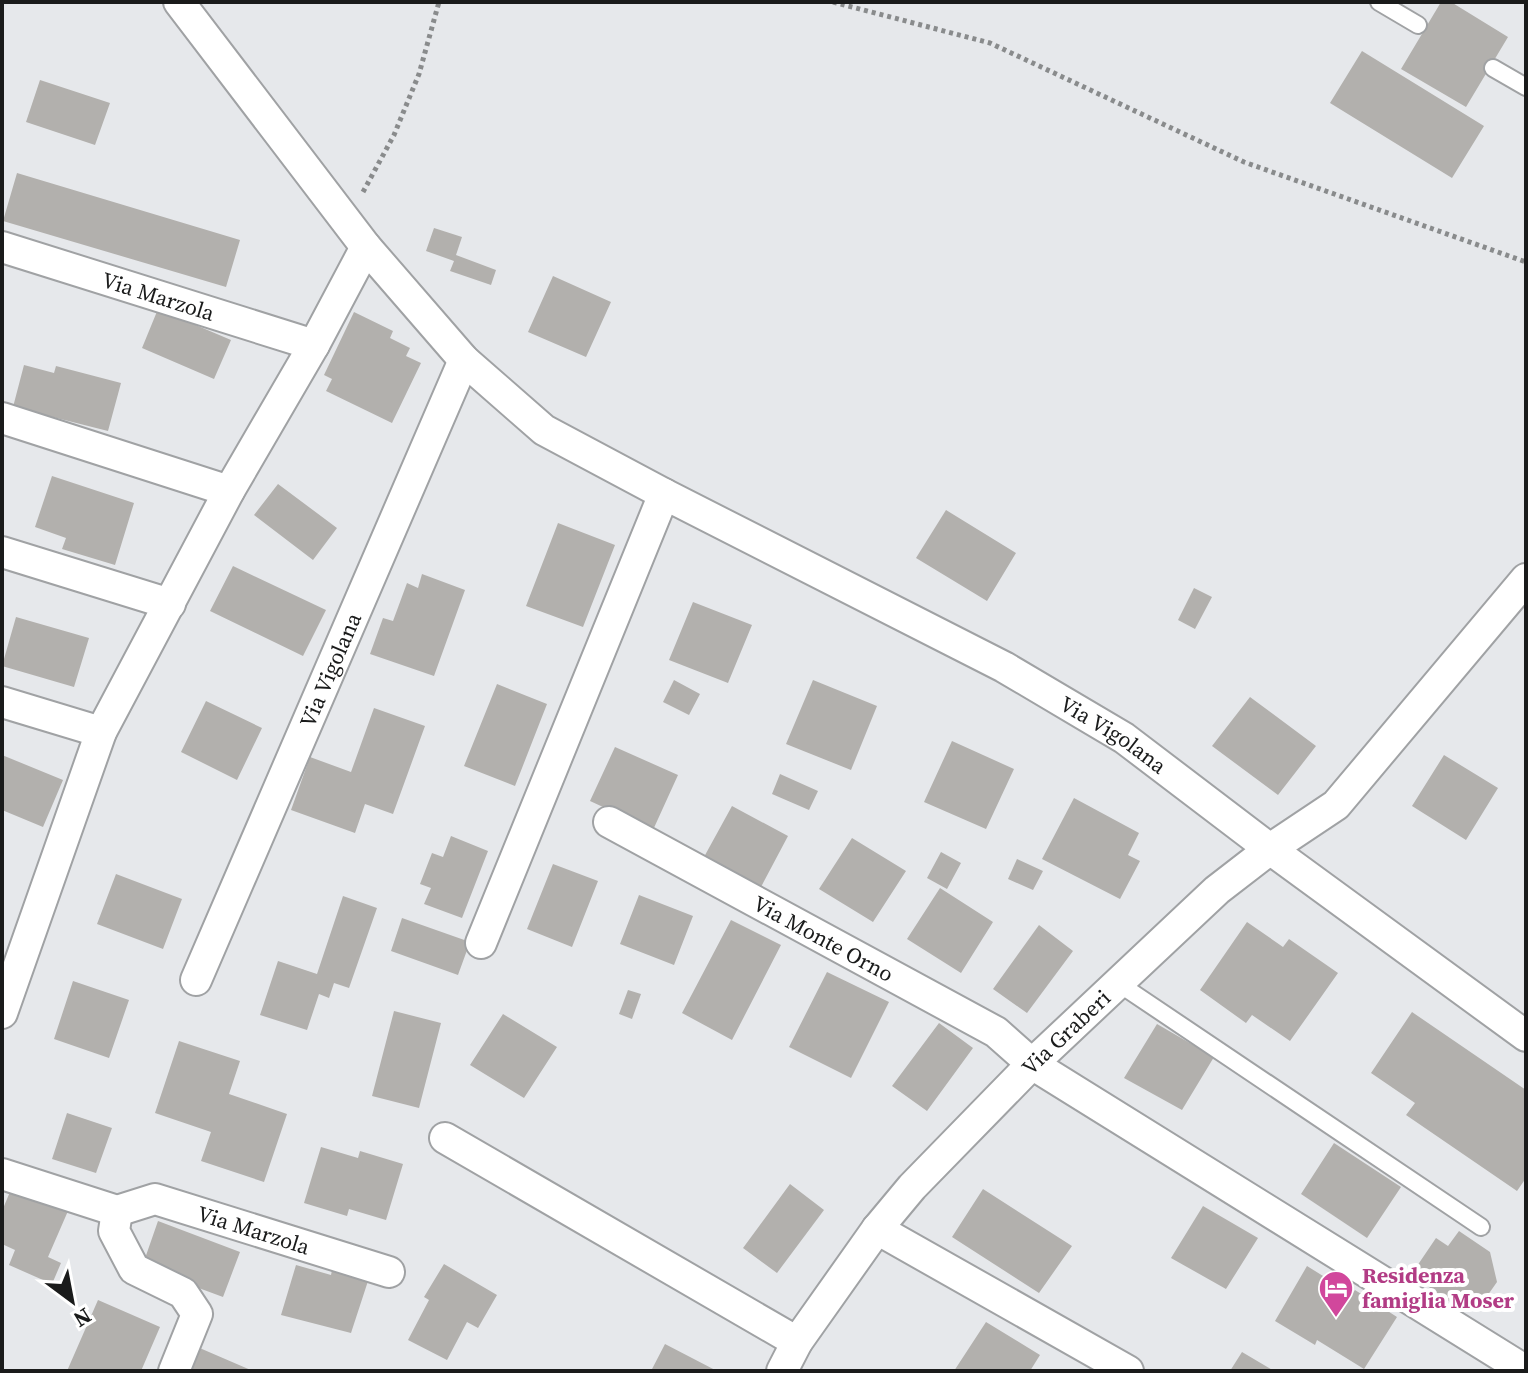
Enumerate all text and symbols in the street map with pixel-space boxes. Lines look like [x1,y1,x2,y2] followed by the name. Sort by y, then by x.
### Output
[98,264,219,328] street label: Via Marzola
[292,607,368,732] street label: Via Vigolana
[1054,688,1174,781] street label: Via Vigolana
[748,888,899,989] street label: Via Monte Orno
[1014,983,1117,1081] street label: Via Graberi
[194,1198,314,1262] street label: Via Marzola
[1362,1260,1515,1315] place label: Residenza famiglia Moser
[32,1261,112,1341] north arrow
[1317,1269,1355,1319] hotel icon: Residenza famiglia Moser
[68,1301,97,1335] text: N

